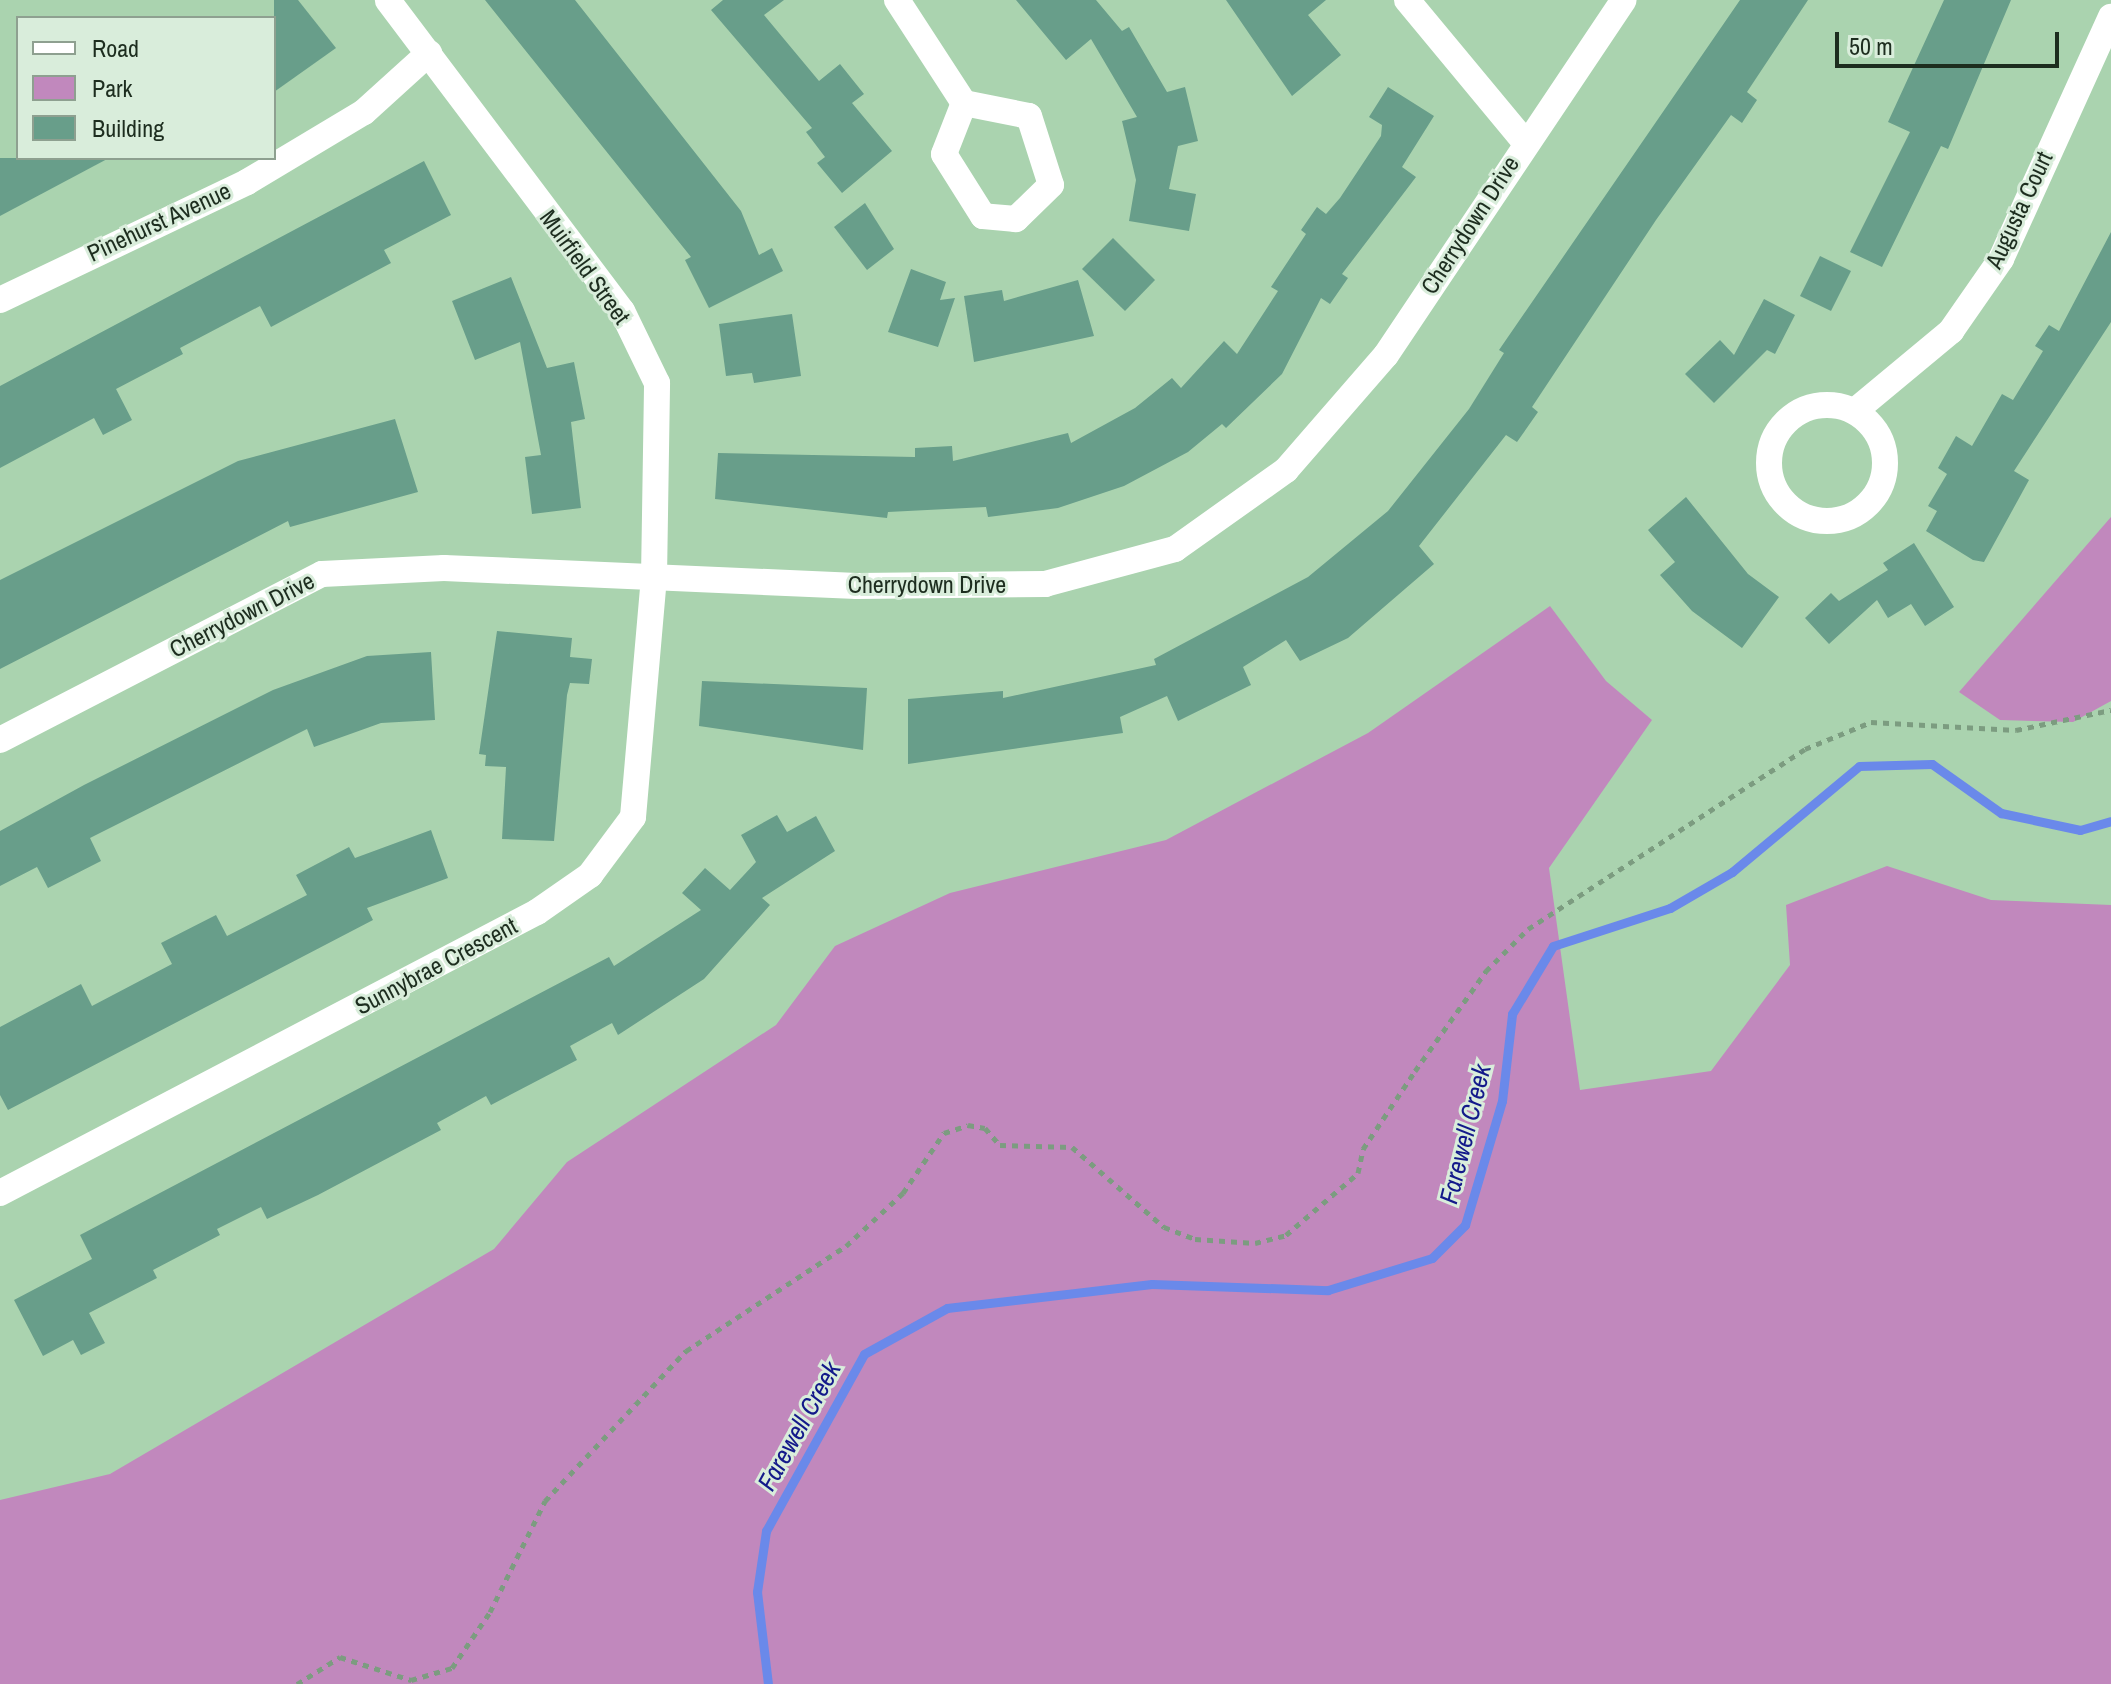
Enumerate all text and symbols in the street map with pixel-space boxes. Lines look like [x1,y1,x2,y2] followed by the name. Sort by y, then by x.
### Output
[16,16,276,160] legend
[1839,16,2063,66] scale bar
[1849,30,1893,62] text: 50 m
[92,32,139,64] text: Road
[92,72,132,104] text: Park
[92,112,164,144] text: Building
[1979,147,2059,273] street label: Augusta Court
[1415,151,1525,299] street label: Cherrydown Drive
[82,176,236,268] street label: Pinehurst Avenue
[534,204,636,330] street label: Muirfield Street
[165,566,319,664] street label: Cherrydown Drive
[848,571,1006,599] street label: Cherrydown Drive
[350,911,522,1021] street label: Sunnybrae Crescent
[1433,1061,1497,1207] water label: Farewell Creek
[751,1356,847,1496] water label: Farewell Creek

